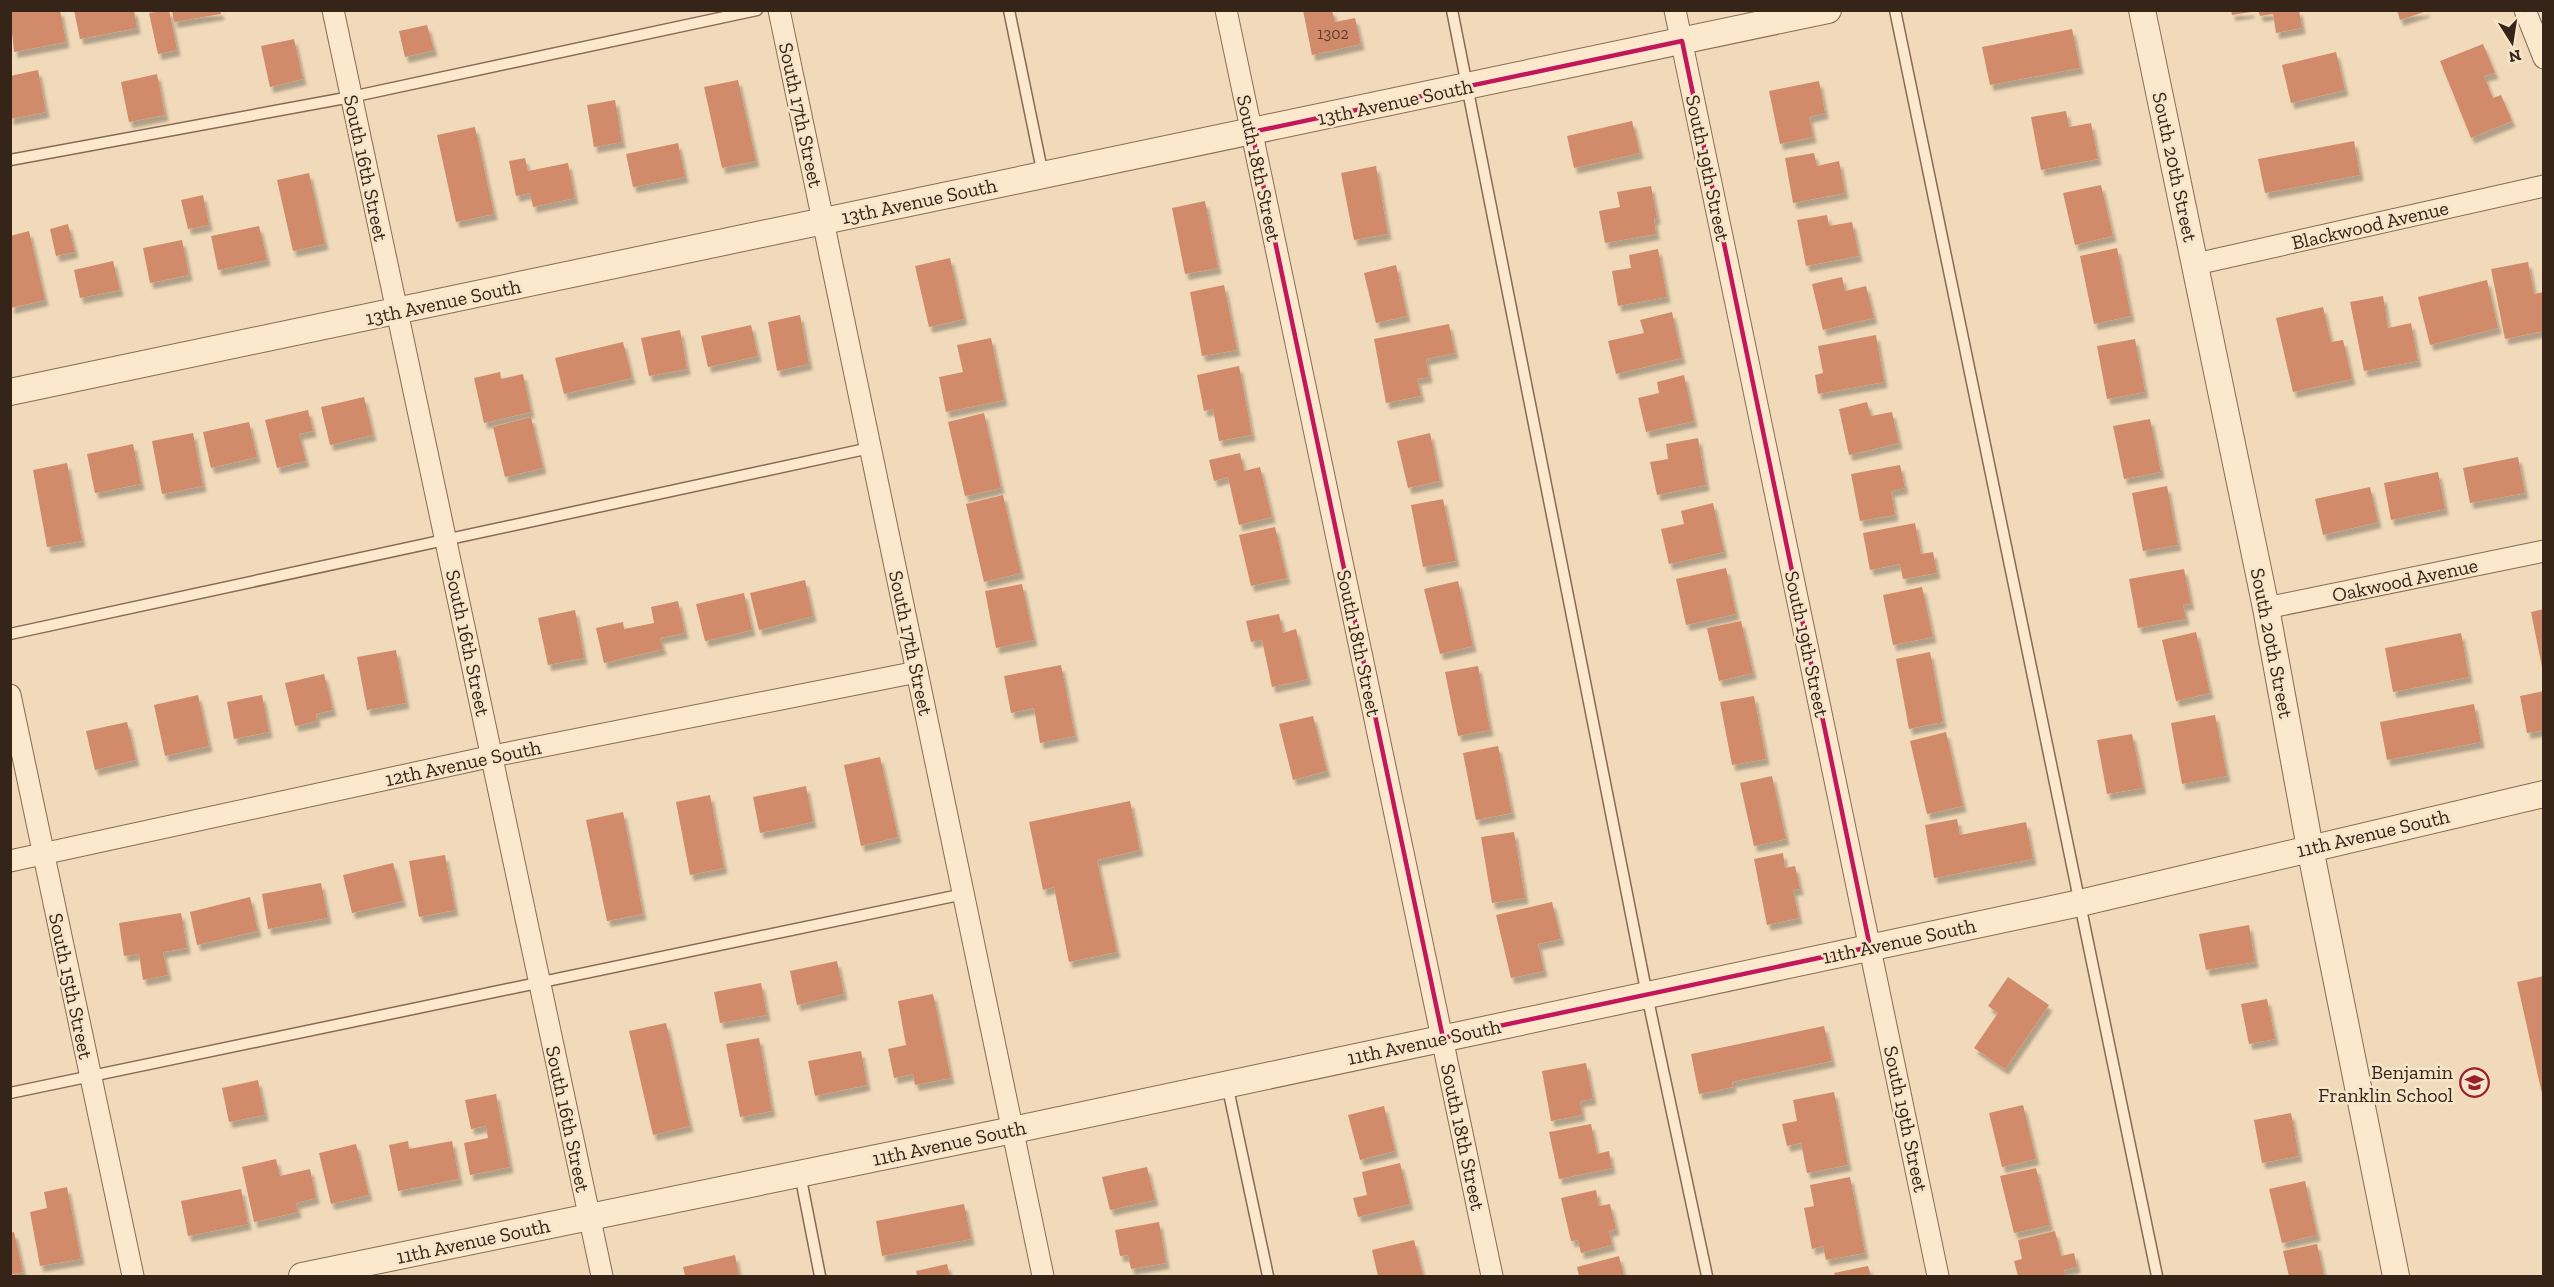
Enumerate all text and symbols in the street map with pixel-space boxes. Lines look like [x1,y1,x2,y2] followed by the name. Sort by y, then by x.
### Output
[2482,12,2542,72] north arrow
[1317,24,1349,43] house number: 1302
[774,40,828,190] street label: South 17th Street
[2507,46,2523,67] text: N
[1315,74,1476,130] street label: 13th Avenue South
[2147,90,2203,245] street label: South 20th Street
[339,93,393,244] street label: South 16th Street
[1232,93,1286,244] street label: South 18th Street
[1681,93,1735,244] street label: South 19th Street
[839,173,1000,229] street label: 13th Avenue South
[2289,195,2451,255] street label: Blackwood Avenue
[363,274,524,330] street label: 13th Avenue South
[2330,553,2480,607] street label: Oakwood Avenue
[2246,566,2298,721] street label: South 20th Street
[441,568,495,719] street label: South 16th Street
[884,568,938,718] street label: South 17th Street
[1332,568,1386,719] street label: South 18th Street
[1780,569,1834,720] street label: South 19th Street
[383,735,544,791] street label: 12th Avenue South
[2294,804,2453,862] street label: 11th Avenue South
[44,911,98,1062] street label: South 15th Street
[1820,913,1979,969] street label: 11th Avenue South
[1345,1014,1504,1070] street label: 11th Avenue South
[541,1044,595,1195] street label: South 16th Street
[1879,1044,1933,1195] street label: South 19th Street
[2318,1060,2454,1107] place label: Benjamin Franklin School
[1436,1062,1490,1213] street label: South 18th Street
[2458,1067,2490,1099] school or university icon: Benjamin Franklin School
[870,1115,1029,1171] street label: 11th Avenue South
[394,1213,553,1269] street label: 11th Avenue South

